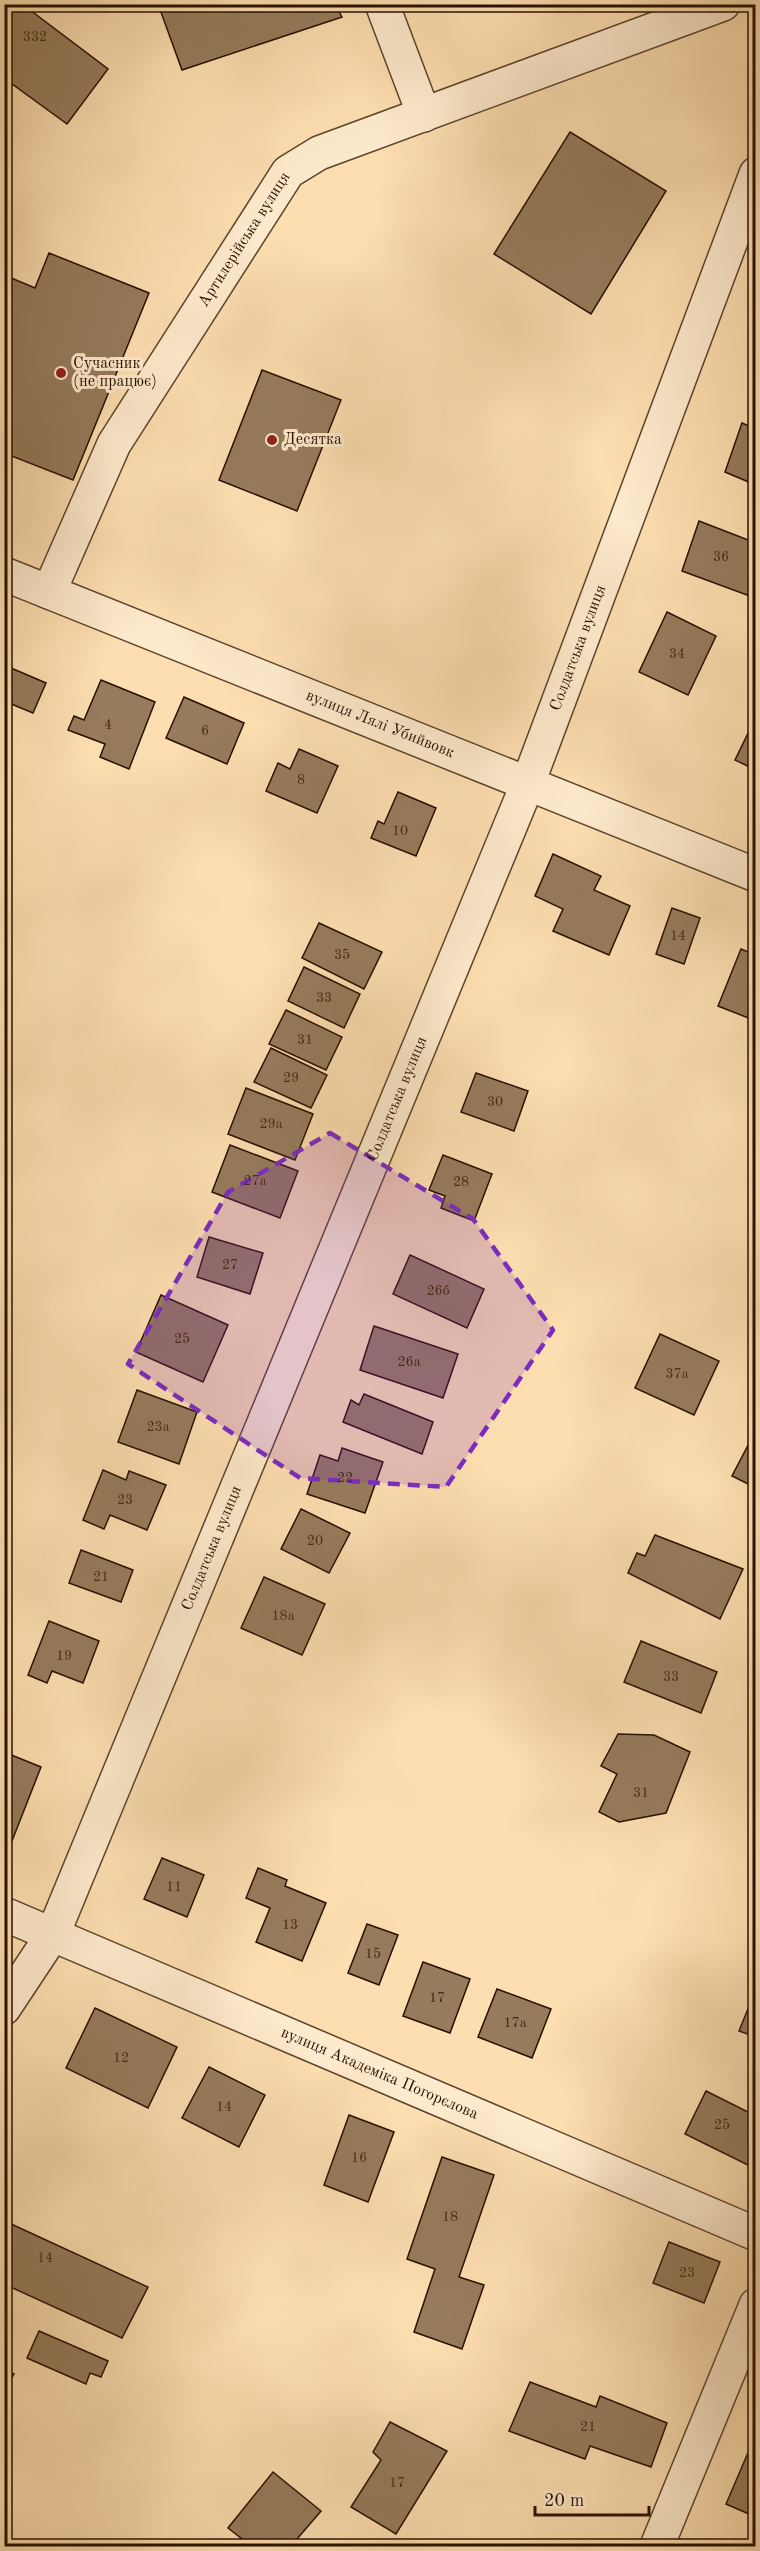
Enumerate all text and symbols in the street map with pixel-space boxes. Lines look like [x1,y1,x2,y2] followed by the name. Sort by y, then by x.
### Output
[23,30,47,44] house number: 332
[196,170,294,310] street label: Артилерійська вулиця
[73,356,157,390] place label: Сучасник (не працює)
[54,366,68,380] marker: Сучасник (не працює)
[284,432,342,448] place label: Десятка
[265,433,279,447] marker: Десятка
[713,550,729,564] house number: 36
[548,583,609,713] street label: Солдатська вулиця
[669,647,685,661] house number: 34
[303,688,457,761] street label: вулиця Лялі Убийвовк
[104,718,112,732] house number: 4
[201,724,209,738] house number: 6
[297,773,305,787] house number: 8
[392,824,408,838] house number: 10
[670,929,686,943] house number: 14
[334,948,350,962] house number: 35
[316,991,332,1005] house number: 33
[297,1033,313,1047] house number: 31
[365,1034,430,1164] street label: Солдатська вулиця
[283,1071,299,1085] house number: 29
[487,1095,503,1109] house number: 30
[259,1117,283,1131] house number: 29а
[243,1174,267,1188] house number: 27а
[453,1175,469,1189] house number: 28
[222,1258,238,1272] house number: 27
[426,1284,450,1298] house number: 26б
[174,1332,190,1346] house number: 25
[397,1355,421,1369] house number: 26а
[665,1367,689,1381] house number: 37а
[146,1420,170,1434] house number: 23а
[337,1471,353,1485] house number: 22
[179,1484,245,1613] street label: Солдатська вулиця
[117,1493,133,1507] house number: 23
[307,1534,323,1548] house number: 20
[93,1570,109,1584] house number: 21
[271,1609,295,1623] house number: 18а
[56,1649,72,1663] house number: 19
[663,1670,679,1684] house number: 33
[633,1786,649,1800] house number: 31
[166,1880,182,1894] house number: 11
[282,1918,298,1932] house number: 13
[365,1947,381,1961] house number: 15
[429,1991,445,2005] house number: 17
[503,2016,527,2030] house number: 17а
[278,2025,480,2123] street label: вулиця Академіка Погорєлова
[113,2051,129,2065] house number: 12
[216,2100,232,2114] house number: 14
[714,2118,730,2132] house number: 25
[351,2151,367,2165] house number: 16
[442,2210,458,2224] house number: 18
[37,2251,53,2265] house number: 14
[679,2266,695,2280] house number: 23
[580,2420,596,2434] house number: 21
[389,2476,405,2490] house number: 17
[535,2479,649,2517] scale bar
[544,2492,584,2510] text: 20 m

